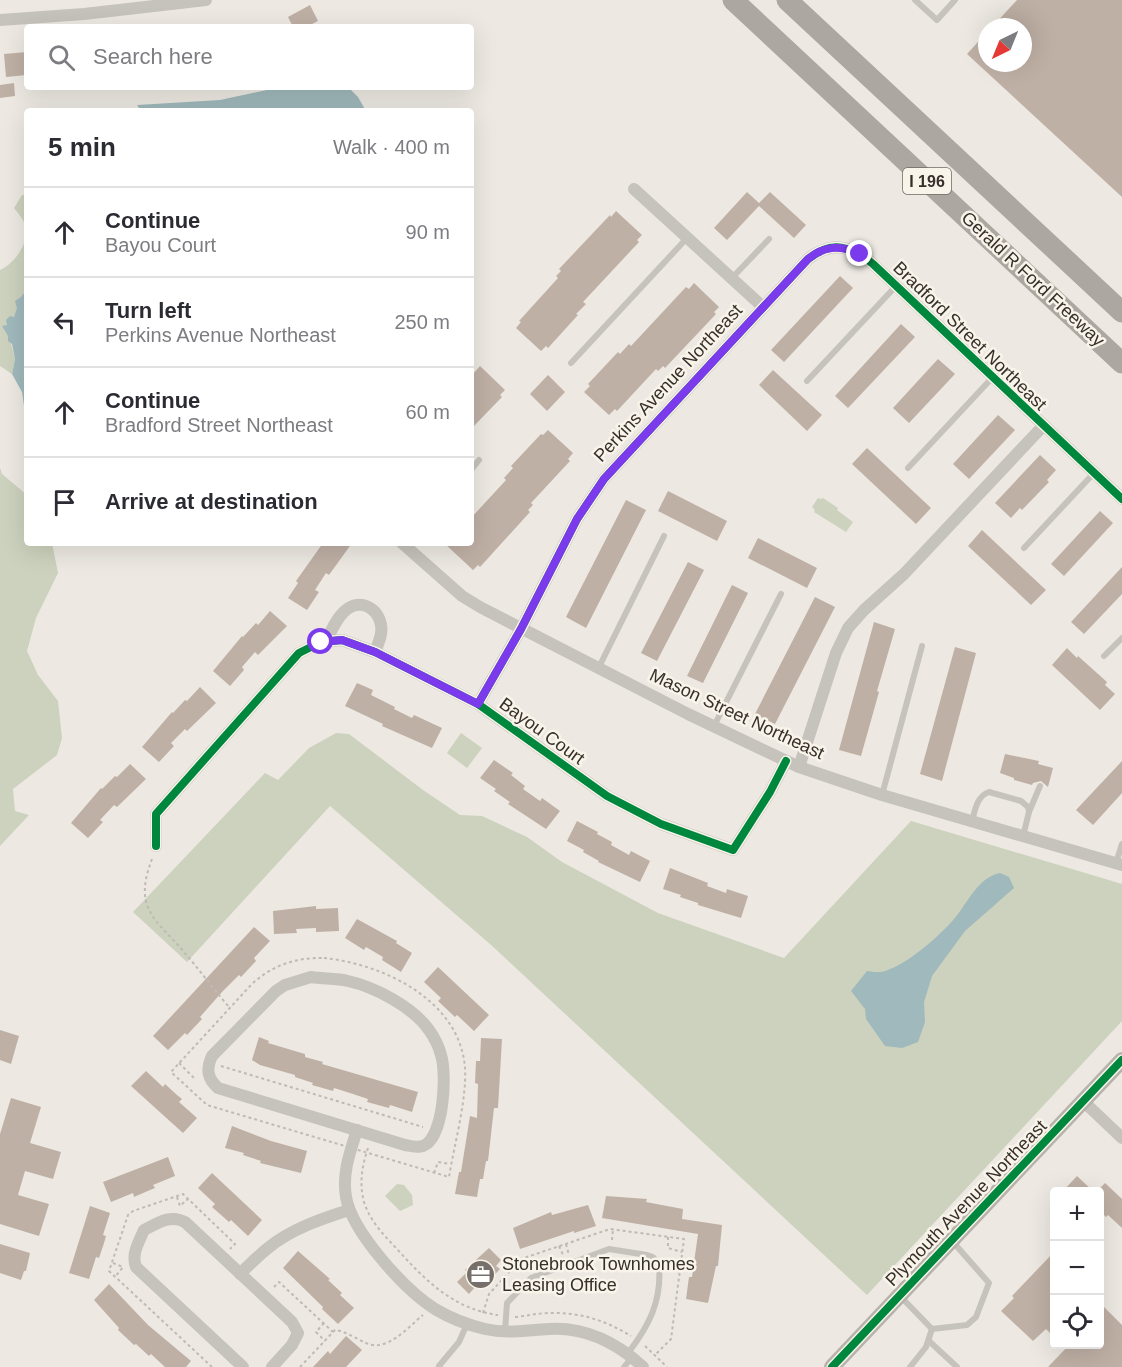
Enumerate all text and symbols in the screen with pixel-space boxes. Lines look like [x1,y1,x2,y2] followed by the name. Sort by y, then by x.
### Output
[978,18,1032,72] north arrow
[24,24,474,90] search box
[45,41,78,74] icon: search
[93,44,213,69] text: Search here
[48,132,116,162] text: 5 min
[333,136,450,158] text: Walk · 400 m
[903,168,951,194] road number: I 196
[105,208,200,233] text: Continue
[957,208,1109,350] street label: Gerald R Ford Freeway
[48,216,81,249] icon: ahead
[406,221,450,243] text: 90 m
[105,234,216,256] text: Bayou Court
[846,240,872,266] route end
[889,258,1051,414] street label: Bradford Street Northeast
[105,298,191,323] text: Turn left
[590,300,746,466] street label: Perkins Avenue Northeast
[48,306,81,339] icon: left
[394,311,450,333] text: 250 m
[105,324,336,346] text: Perkins Avenue Northeast
[105,388,200,413] text: Continue
[48,396,81,429] icon: ahead
[406,401,450,423] text: 60 m
[105,414,333,436] text: Bradford Street Northeast
[48,486,81,519] icon: arrive
[105,489,318,514] text: Arrive at destination
[307,628,333,654] route start
[647,665,827,763] street label: Mason Street Northeast
[496,694,588,768] street label: Bayou Court
[881,1116,1051,1290] street label: Plymouth Avenue Northeast
[1050,1187,1104,1349] map controls
[1050,1187,1104,1241] button: +
[1050,1241,1104,1295] button: −
[502,1254,695,1295] place label: Stonebrook Townhomes Leasing Office
[465,1258,497,1290] office icon: Stonebrook Townhomes Leasing Office
[1050,1295,1104,1349] button: locate

